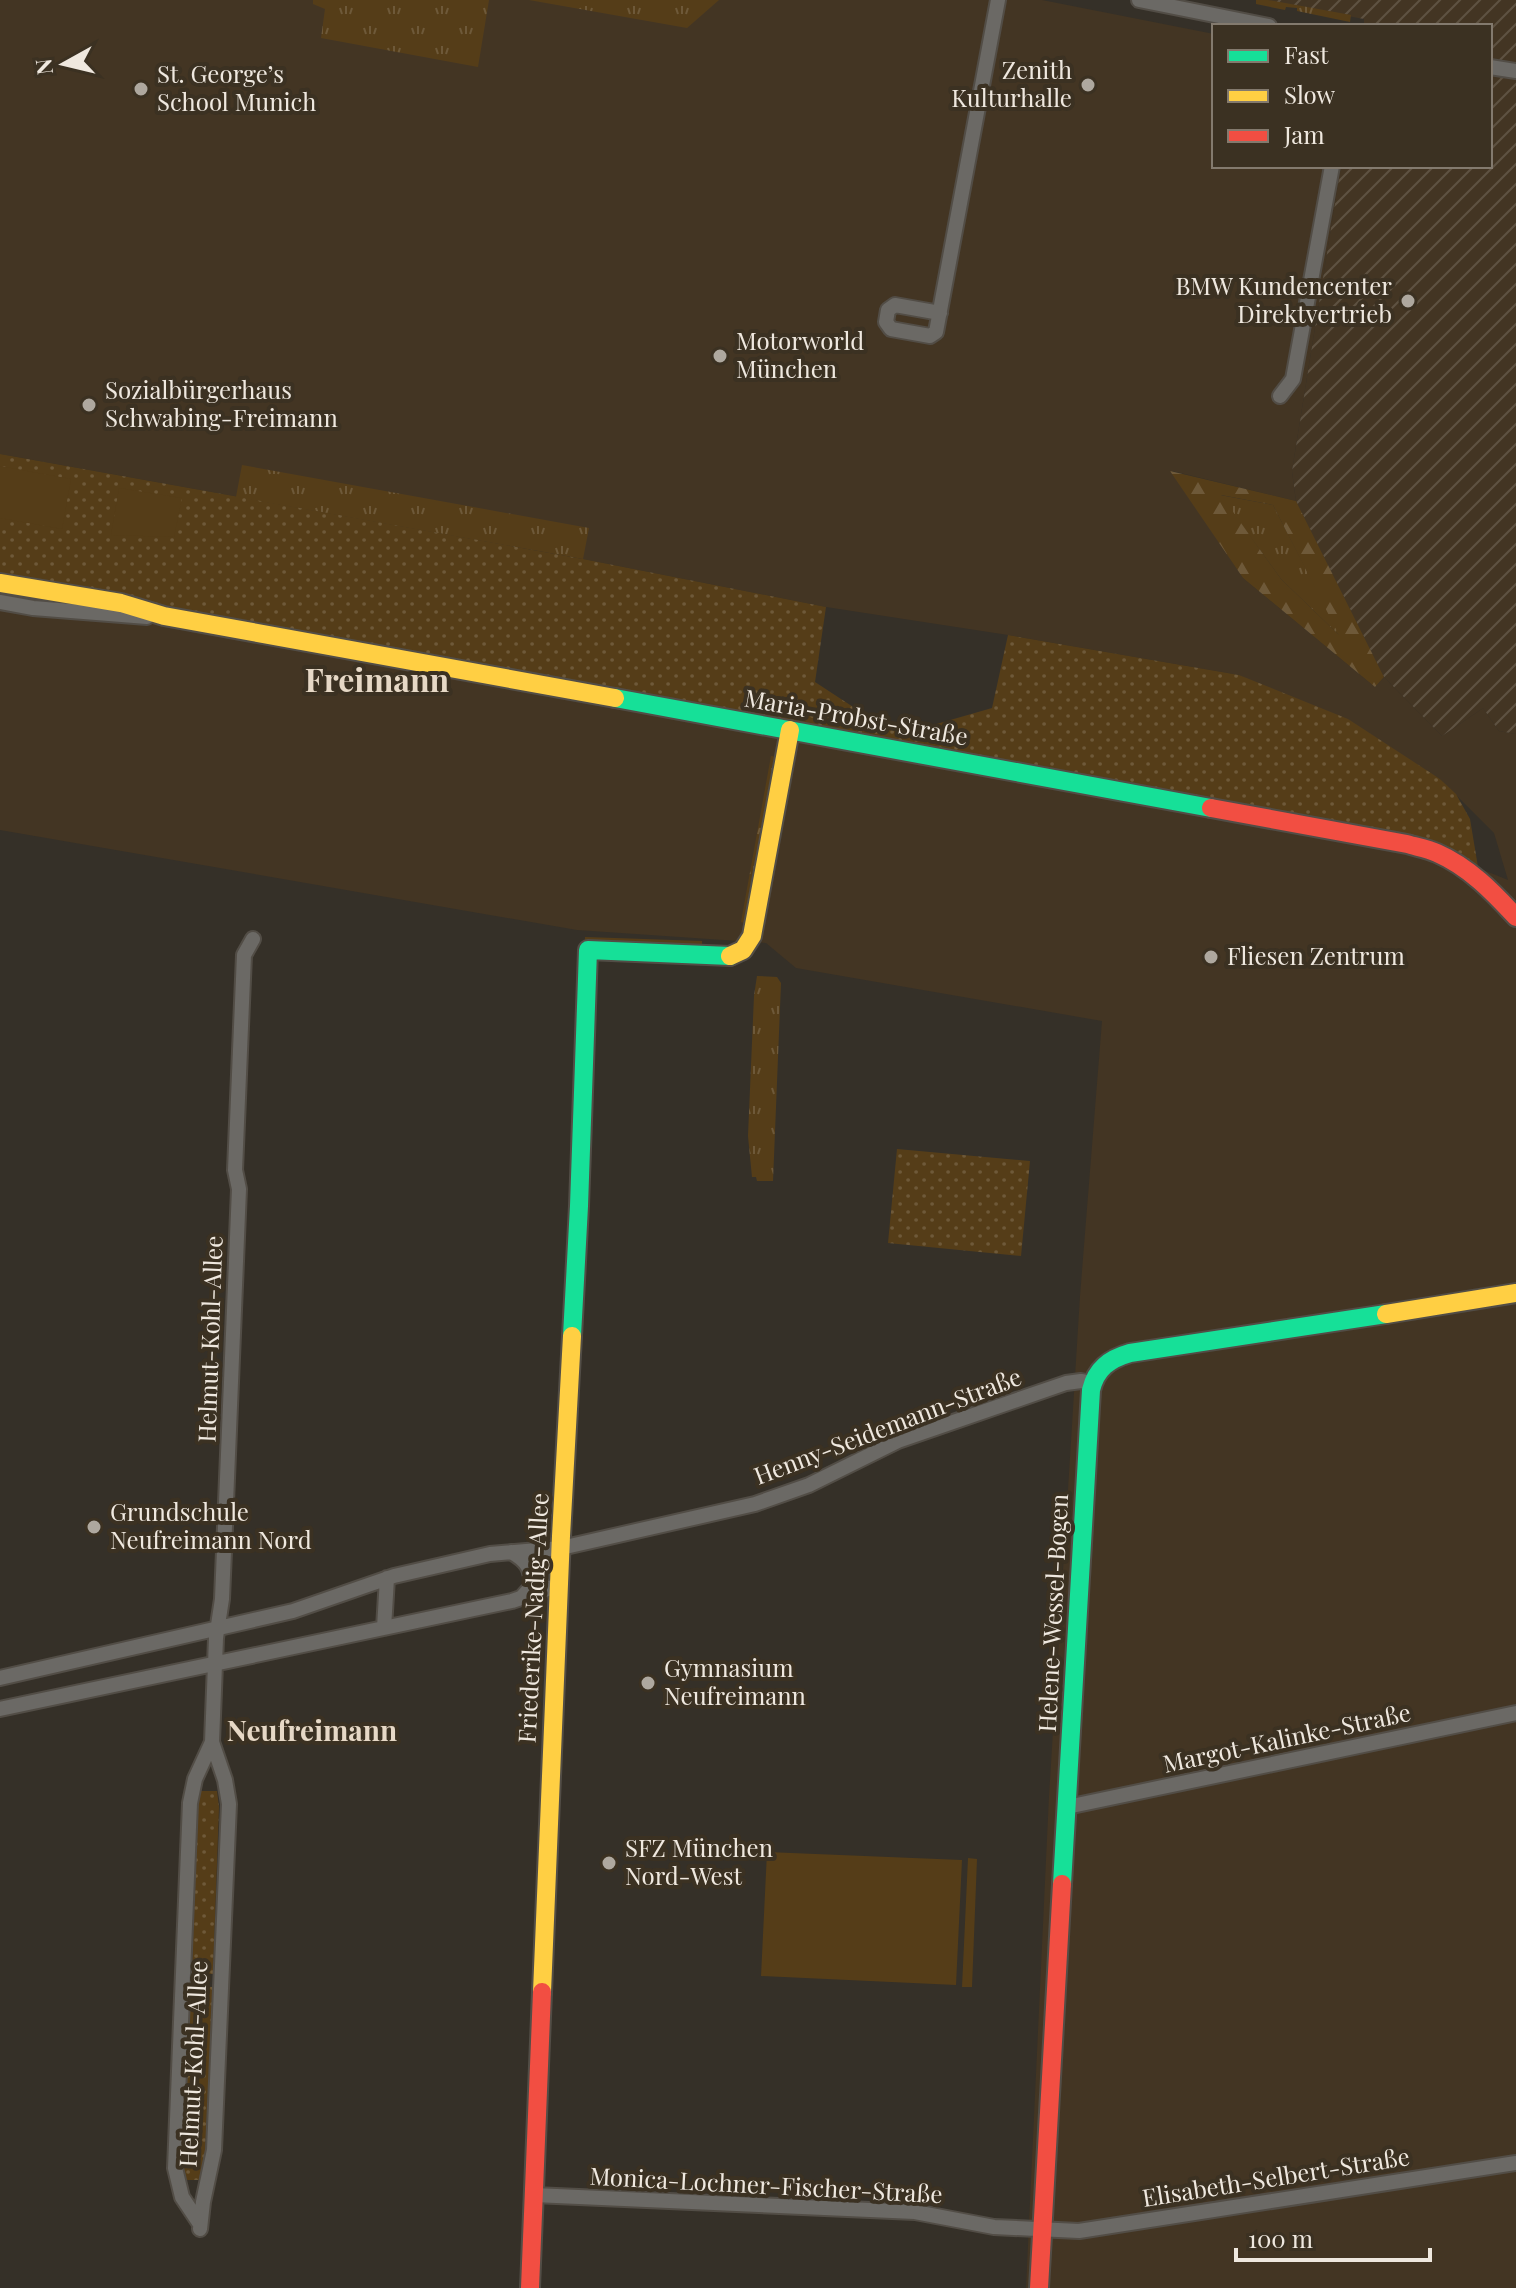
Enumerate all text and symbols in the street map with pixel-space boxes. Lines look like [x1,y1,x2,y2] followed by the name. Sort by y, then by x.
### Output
[24,24,104,104] north arrow
[1212,24,1492,168] legend
[1284,38,1329,70] text: Fast
[951,53,1072,113] place label: Zenith Kulturhalle
[27,57,59,77] text: N
[157,57,316,117] place label: St. George’s School Munich
[1079,76,1097,94] marker: Zenith Kulturhalle
[1284,78,1336,110] text: Slow
[132,80,150,98] marker: St. George’s School Munich
[1283,118,1325,150] text: Jam
[1176,269,1392,329] place label: BMW Kundencenter Direktvertrieb
[1399,292,1417,310] marker: BMW Kundencenter Direktvertrieb
[736,324,864,384] place label: Motorworld München
[711,347,729,365] marker: Motorworld München
[105,373,338,433] place label: Sozialbürgerhaus Schwabing-Freimann
[80,396,98,414] marker: Sozialbürgerhaus Schwabing-Freimann
[305,657,450,700] district label: Freimann
[742,681,971,751] street label: Maria-Probst-Straße
[1227,939,1405,971] place label: Fliesen Zentrum
[1202,948,1220,966] marker: Fliesen Zentrum
[189,1235,229,1443] street label: Helmut-Kohl-Allee
[749,1359,1026,1491] street label: Henny-Seidemann-Straße
[509,1492,555,1744] street label: Friederike-Nadig-Allee
[1030,1493,1074,1733] street label: Helene-Wessel-Bogen
[110,1495,312,1555] place label: Grundschule Neufreimann Nord
[85,1518,103,1536] marker: Grundschule Neufreimann Nord
[664,1651,806,1711] place label: Gymnasium Neufreimann
[639,1674,657,1692] marker: Gymnasium Neufreimann
[1160,1695,1413,1779] street label: Margot-Kalinke-Straße
[227,1711,397,1748] district label: Neufreimann
[625,1831,773,1891] place label: SFZ München Nord-West
[600,1854,618,1872] marker: SFZ München Nord-West
[171,1960,213,2168] street label: Helmut-Kohl-Allee
[1140,2139,1412,2213] street label: Elisabeth-Selbert-Straße
[589,2159,943,2209] street label: Monica-Lochner-Fischer-Straße
[1236,2212,1430,2262] scale bar
[1248,2222,1313,2254] text: 100 m

